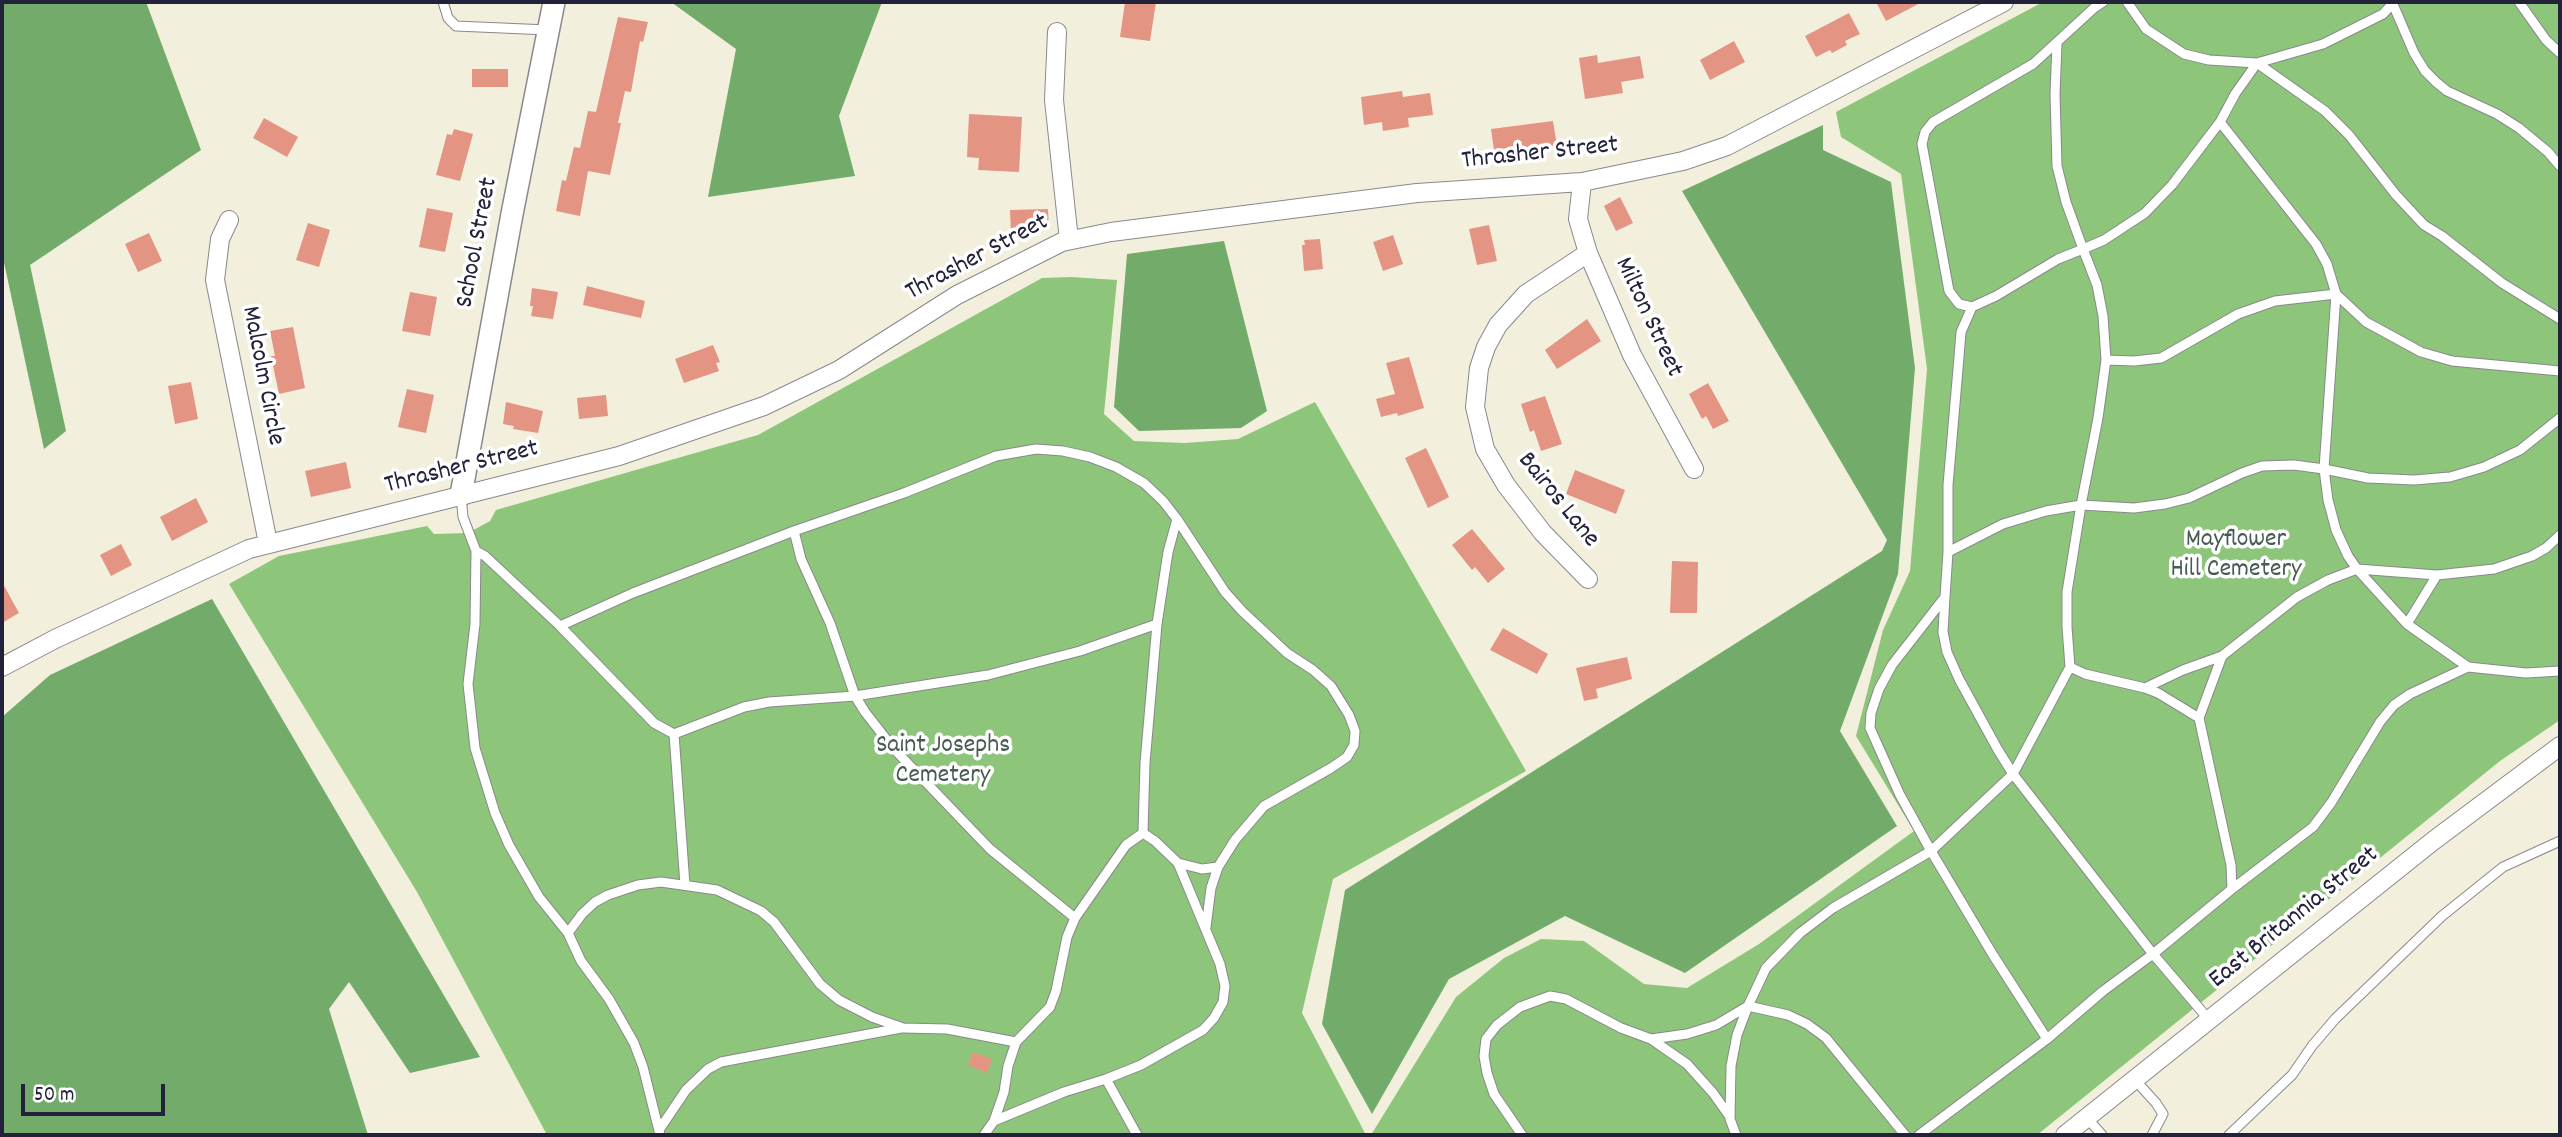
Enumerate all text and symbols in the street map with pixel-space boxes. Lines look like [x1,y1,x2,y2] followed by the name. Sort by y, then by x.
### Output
[1460,131,1620,179] street label: Thrasher Street
[451,175,507,311] street label: School Street
[901,208,1055,310] street label: Thrasher Street
[1606,253,1688,383] street label: Milton Street
[232,304,290,448] street label: Malcolm Circle
[382,435,542,503] street label: Thrasher Street
[1509,447,1605,555] street label: Bairos Lane
[2170,525,2302,586] park label: Mayflower Hill Cemetery
[876,731,1010,792] park label: Saint Josephs Cemetery
[2204,841,2386,997] street label: East Britannia Street
[24,1070,168,1114] scale bar
[34,1081,74,1111] text: 50 m

